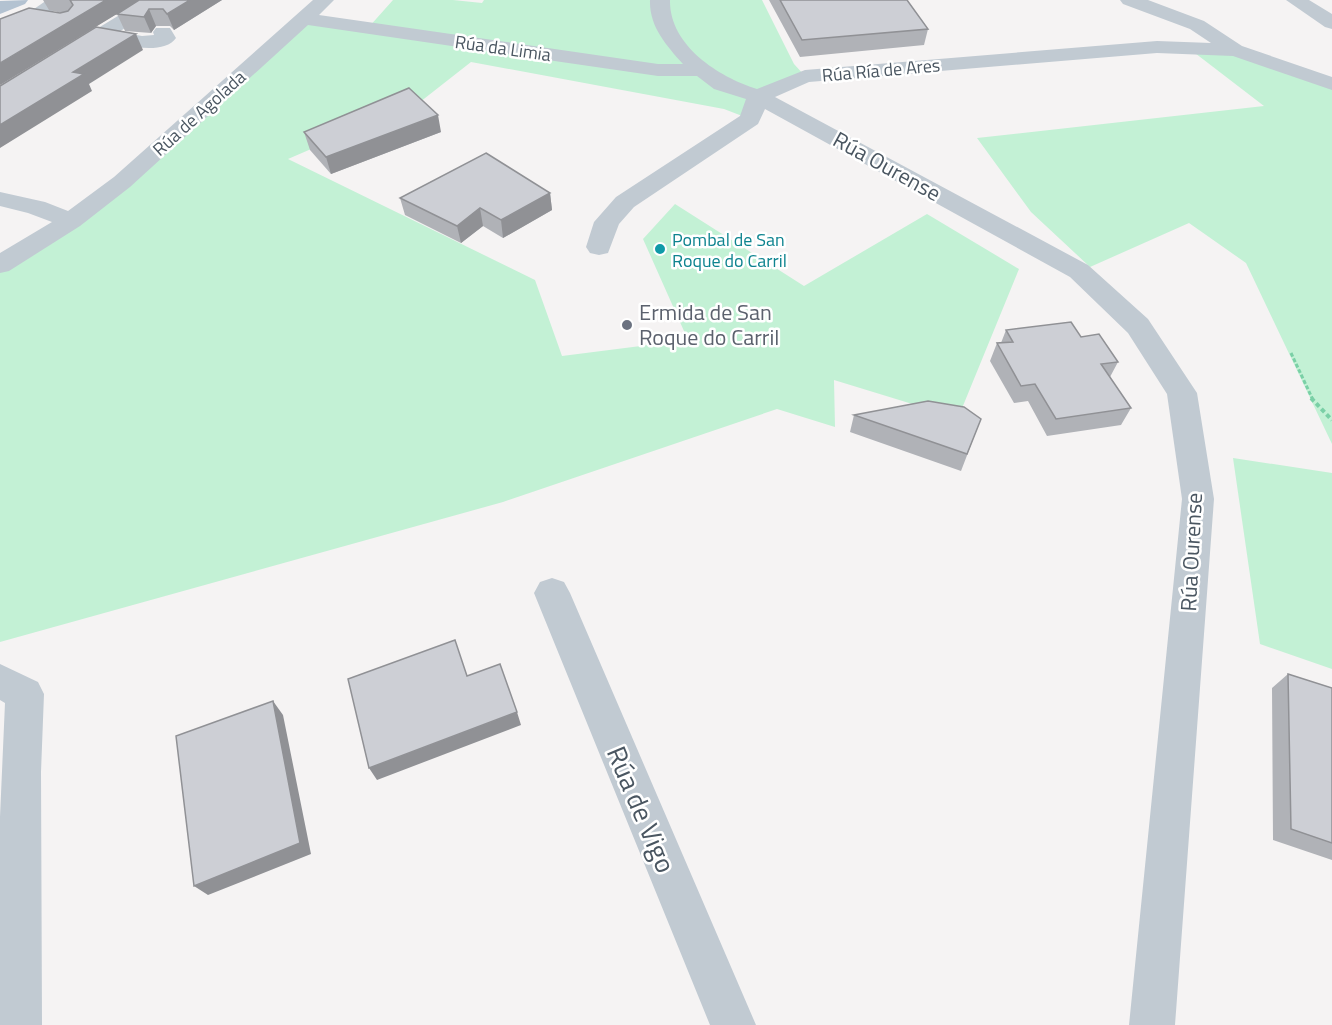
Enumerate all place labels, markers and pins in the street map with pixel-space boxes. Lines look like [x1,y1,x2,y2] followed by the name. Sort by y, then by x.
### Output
[672,226,787,274] place label: Pombal de San Roque do Carril
[653,242,667,256] marker: Pombal de San Roque do Carril
[639,295,779,354] place label: Ermida de San Roque do Carril
[620,318,634,332] marker: Ermida de San Roque do Carril

